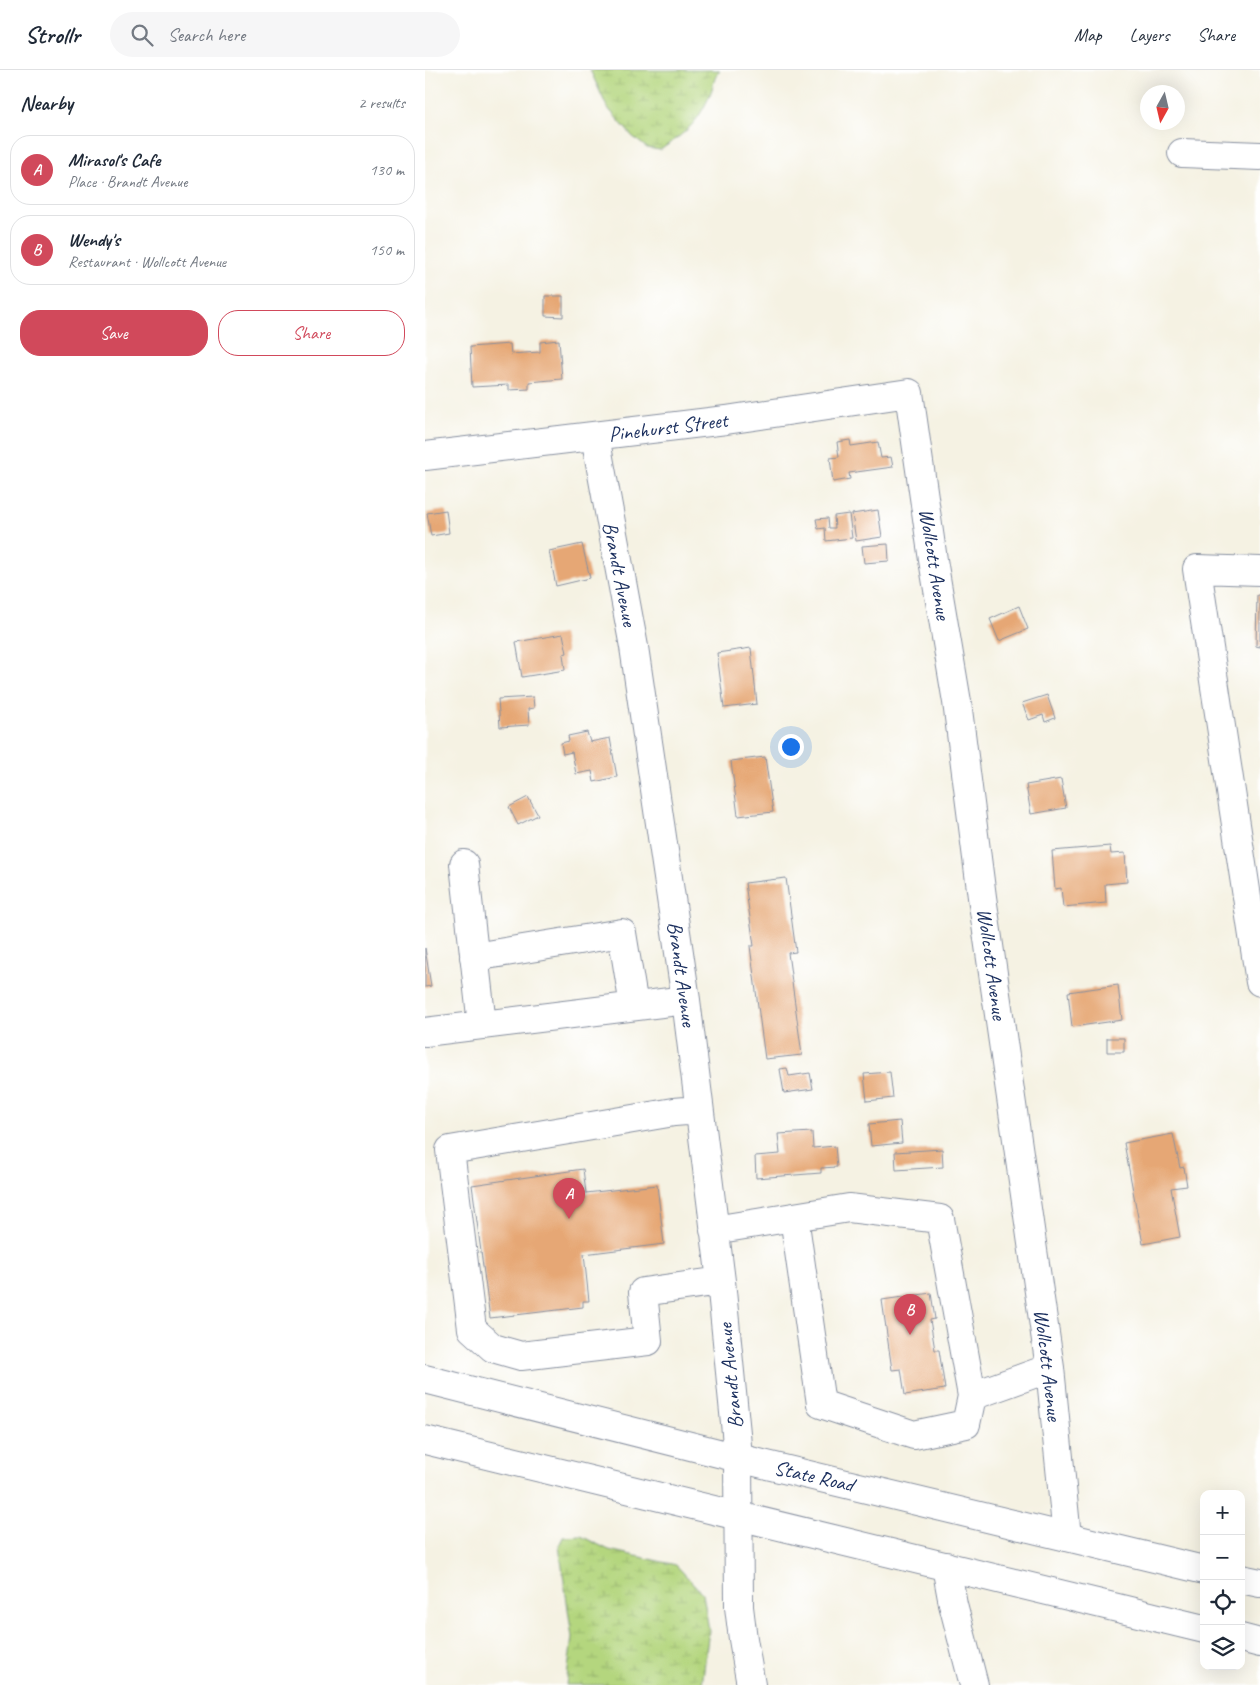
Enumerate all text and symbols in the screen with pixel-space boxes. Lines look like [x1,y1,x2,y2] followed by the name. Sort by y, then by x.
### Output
[110,12,460,57] search box
[25,20,80,50] text: Strollr
[128,21,156,49] icon: search
[168,23,245,47] text: Search here
[1074,24,1102,46] text: Map
[1130,24,1169,46] text: Layers
[1197,24,1235,46] text: Share
[1140,85,1185,130] north arrow
[20,90,73,116] text: Nearby
[358,93,405,113] text: 2 results
[68,148,160,172] text: Mirasol's Cafe
[33,160,41,180] text: A
[370,160,404,180] text: 130 m
[68,172,187,192] text: Place · Brandt Avenue
[68,228,120,252] text: Wendy's
[33,240,41,260] text: B
[370,240,404,260] text: 150 m
[68,252,226,272] text: Restaurant · Wollcott Avenue
[20,310,208,356] button: Save
[218,310,405,356] button: Share
[607,407,731,447] street label: Pinehurst Street
[913,507,957,623] street label: Wollcott Avenue
[597,520,643,629] street label: Brandt Avenue
[778,734,804,760] your location
[971,907,1013,1022] street label: Wollcott Avenue
[662,920,702,1029] street label: Brandt Avenue
[553,1178,585,1219] pin: A
[894,1294,926,1335] pin: B
[1028,1308,1068,1423] street label: Wollcott Avenue
[711,1321,748,1430] street label: Brandt Avenue
[772,1454,859,1498] street label: State Road
[1200,1490,1245,1670] map controls
[1200,1490,1245,1535] button: +
[1200,1535,1245,1580] button: −
[1200,1580,1245,1625] button: locate
[1200,1625,1245,1670] button: layers

